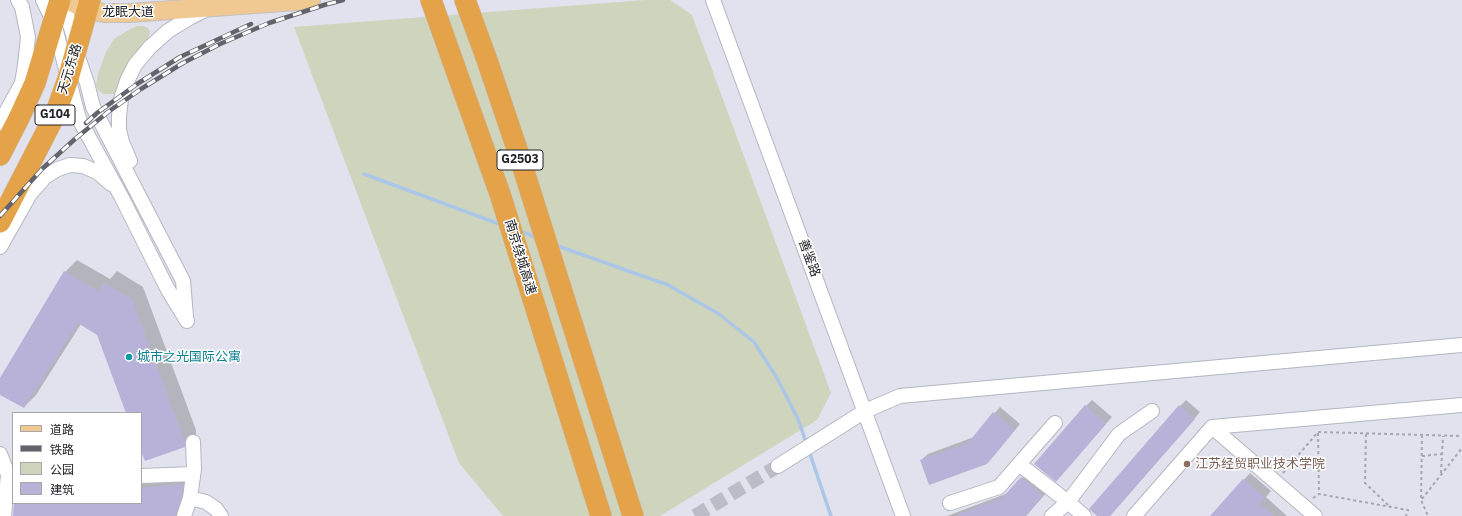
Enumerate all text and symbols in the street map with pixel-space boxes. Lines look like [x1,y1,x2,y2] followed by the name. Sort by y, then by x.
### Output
[102,4,154,20] street label: 龙眠大道
[55,42,85,96] street label: 天元东路
[35,105,75,125] road number: G104
[497,150,543,170] road number: G2503
[501,217,539,297] street label: 南京绕城高速
[795,237,823,279] street label: 善鉴路
[137,349,241,365] place label: 城市之光国际公寓
[124,352,134,362] marker: 城市之光国际公寓
[12,412,142,504] legend
[50,422,74,437] text: 道路
[50,442,74,457] text: 铁路
[1195,456,1325,472] place label: 江苏经贸职业技术学院
[1182,459,1192,469] marker: 江苏经贸职业技术学院
[50,462,74,477] text: 公园
[50,482,74,497] text: 建筑

